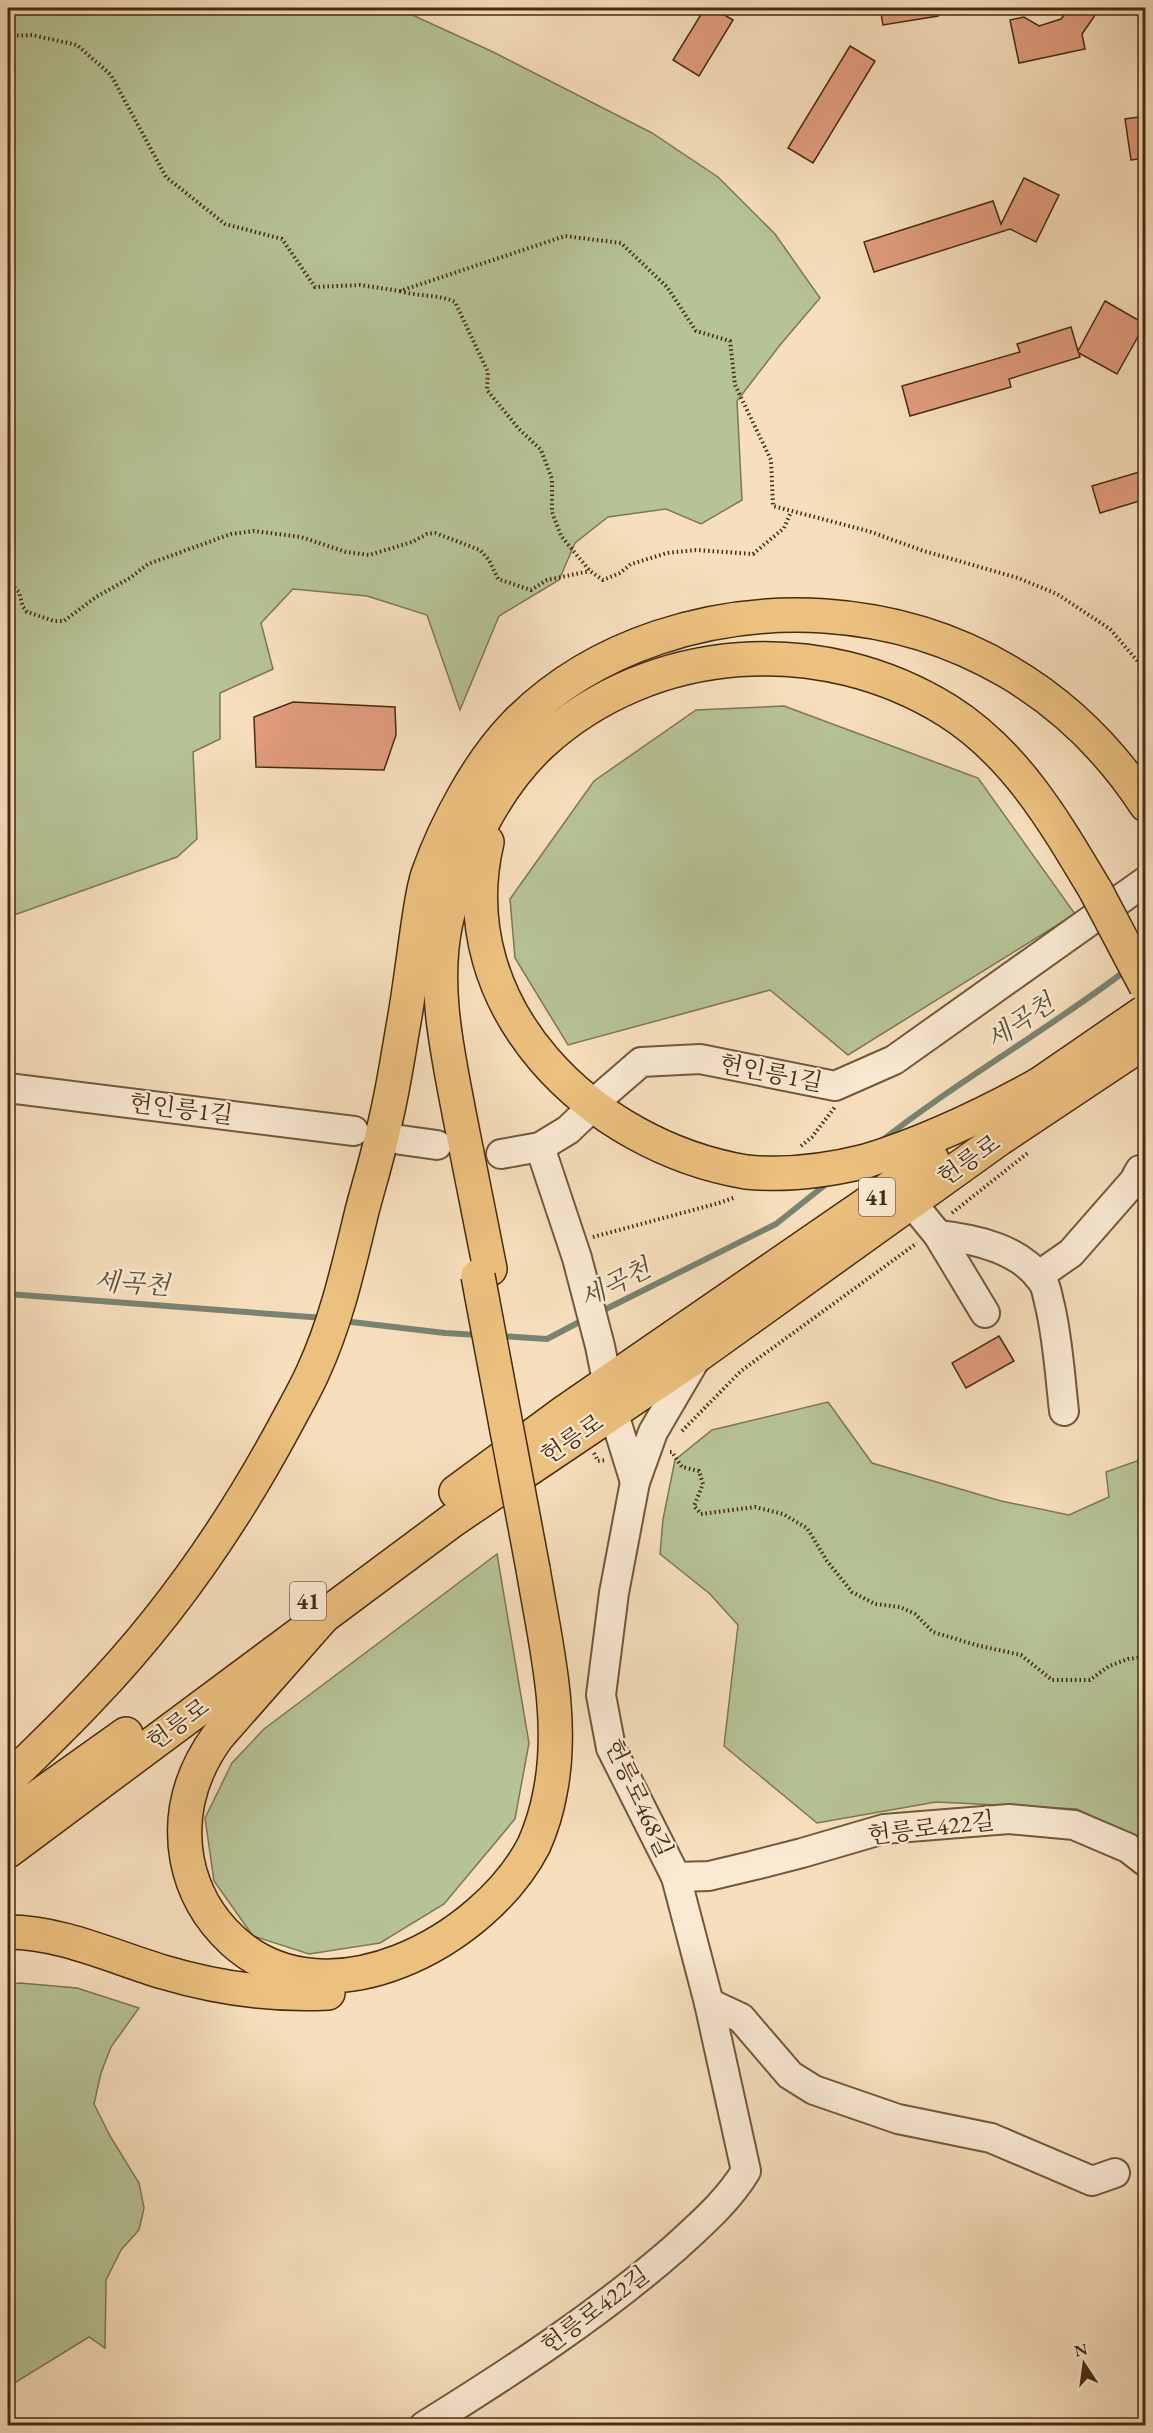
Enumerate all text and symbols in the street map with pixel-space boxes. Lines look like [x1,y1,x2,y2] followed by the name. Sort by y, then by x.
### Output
[979,985,1062,1056] water label: 세곡천
[717,1047,825,1098] street label: 헌인릉1길
[127,1087,235,1130] street label: 헌인릉1길
[931,1127,1006,1192] street label: 헌릉로
[859,1178,895,1216] road number: 41
[574,1250,658,1315] water label: 세곡천
[93,1263,173,1303] water label: 세곡천
[534,1406,609,1471] street label: 헌릉로
[290,1582,326,1620] road number: 41
[140,1691,215,1757] street label: 헌릉로
[599,1734,680,1862] street label: 헌릉로468길
[866,1804,996,1851] street label: 헌릉로422길
[535,2259,655,2360] street label: 헌릉로422길
[1054,2334,1114,2394] north arrow
[1072,2338,1089,2362] text: N

